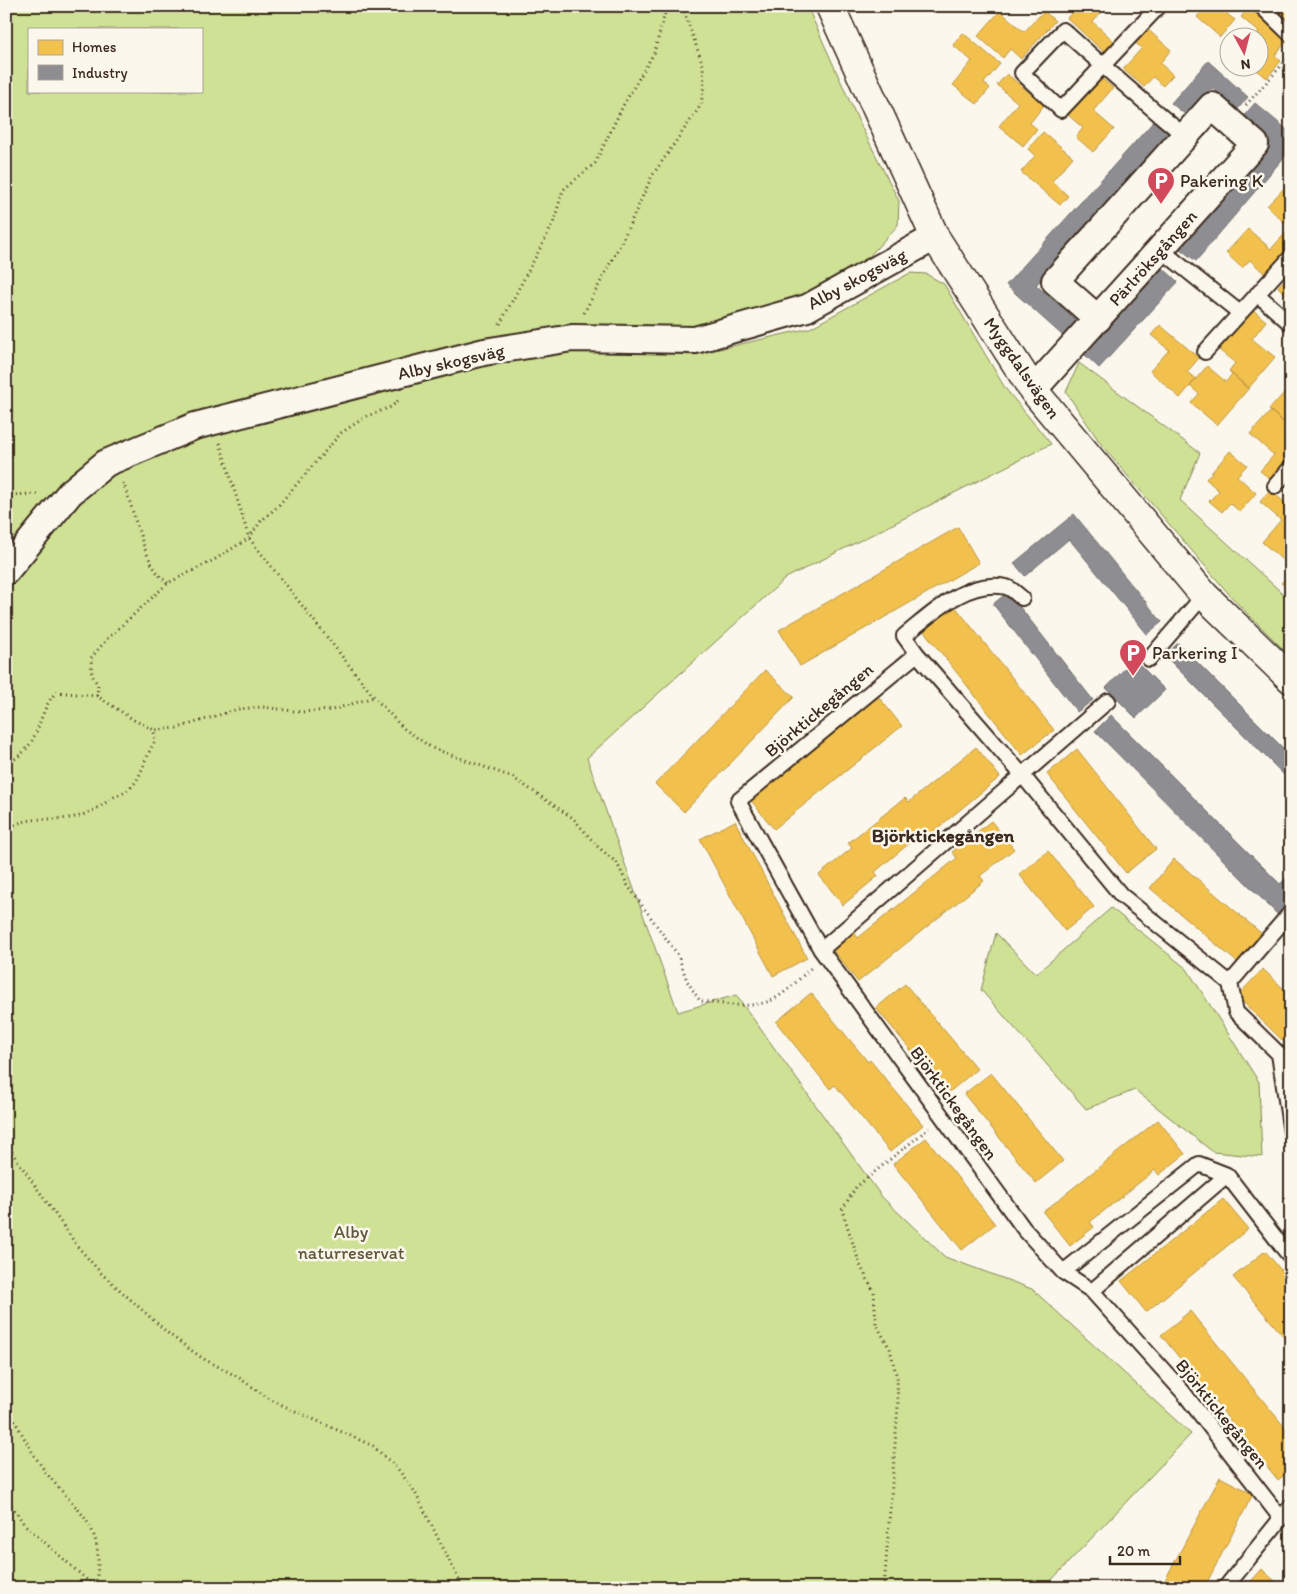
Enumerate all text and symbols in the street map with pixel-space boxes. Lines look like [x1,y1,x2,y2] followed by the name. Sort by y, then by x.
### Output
[28,28,202,92] legend
[1220,28,1270,78] north arrow
[72,38,117,56] text: Homes
[1240,55,1251,73] text: N
[72,64,128,82] text: Industry
[1146,166,1176,205] parking icon: Pakering K
[1180,170,1264,192] place label: Pakering K
[1104,205,1202,311] street label: Pärlröksgången
[804,243,911,314] street label: Alby skogsväg
[979,313,1065,423] street label: Myggdalsvägen
[395,339,507,385] street label: Alby skogsväg
[1118,638,1148,677] parking icon: Parkering I
[1152,642,1238,664] place label: Parkering I
[760,658,878,762] street label: Björktickegången
[872,824,1015,847] district label: Björktickegången
[905,1042,1003,1164] street label: Björktickegången
[298,1221,405,1264] park label: Alby naturreservat
[1171,1355,1273,1473] street label: Björktickegången
[1110,1534,1180,1566] scale bar
[1117,1542,1151,1560] text: 20 m

